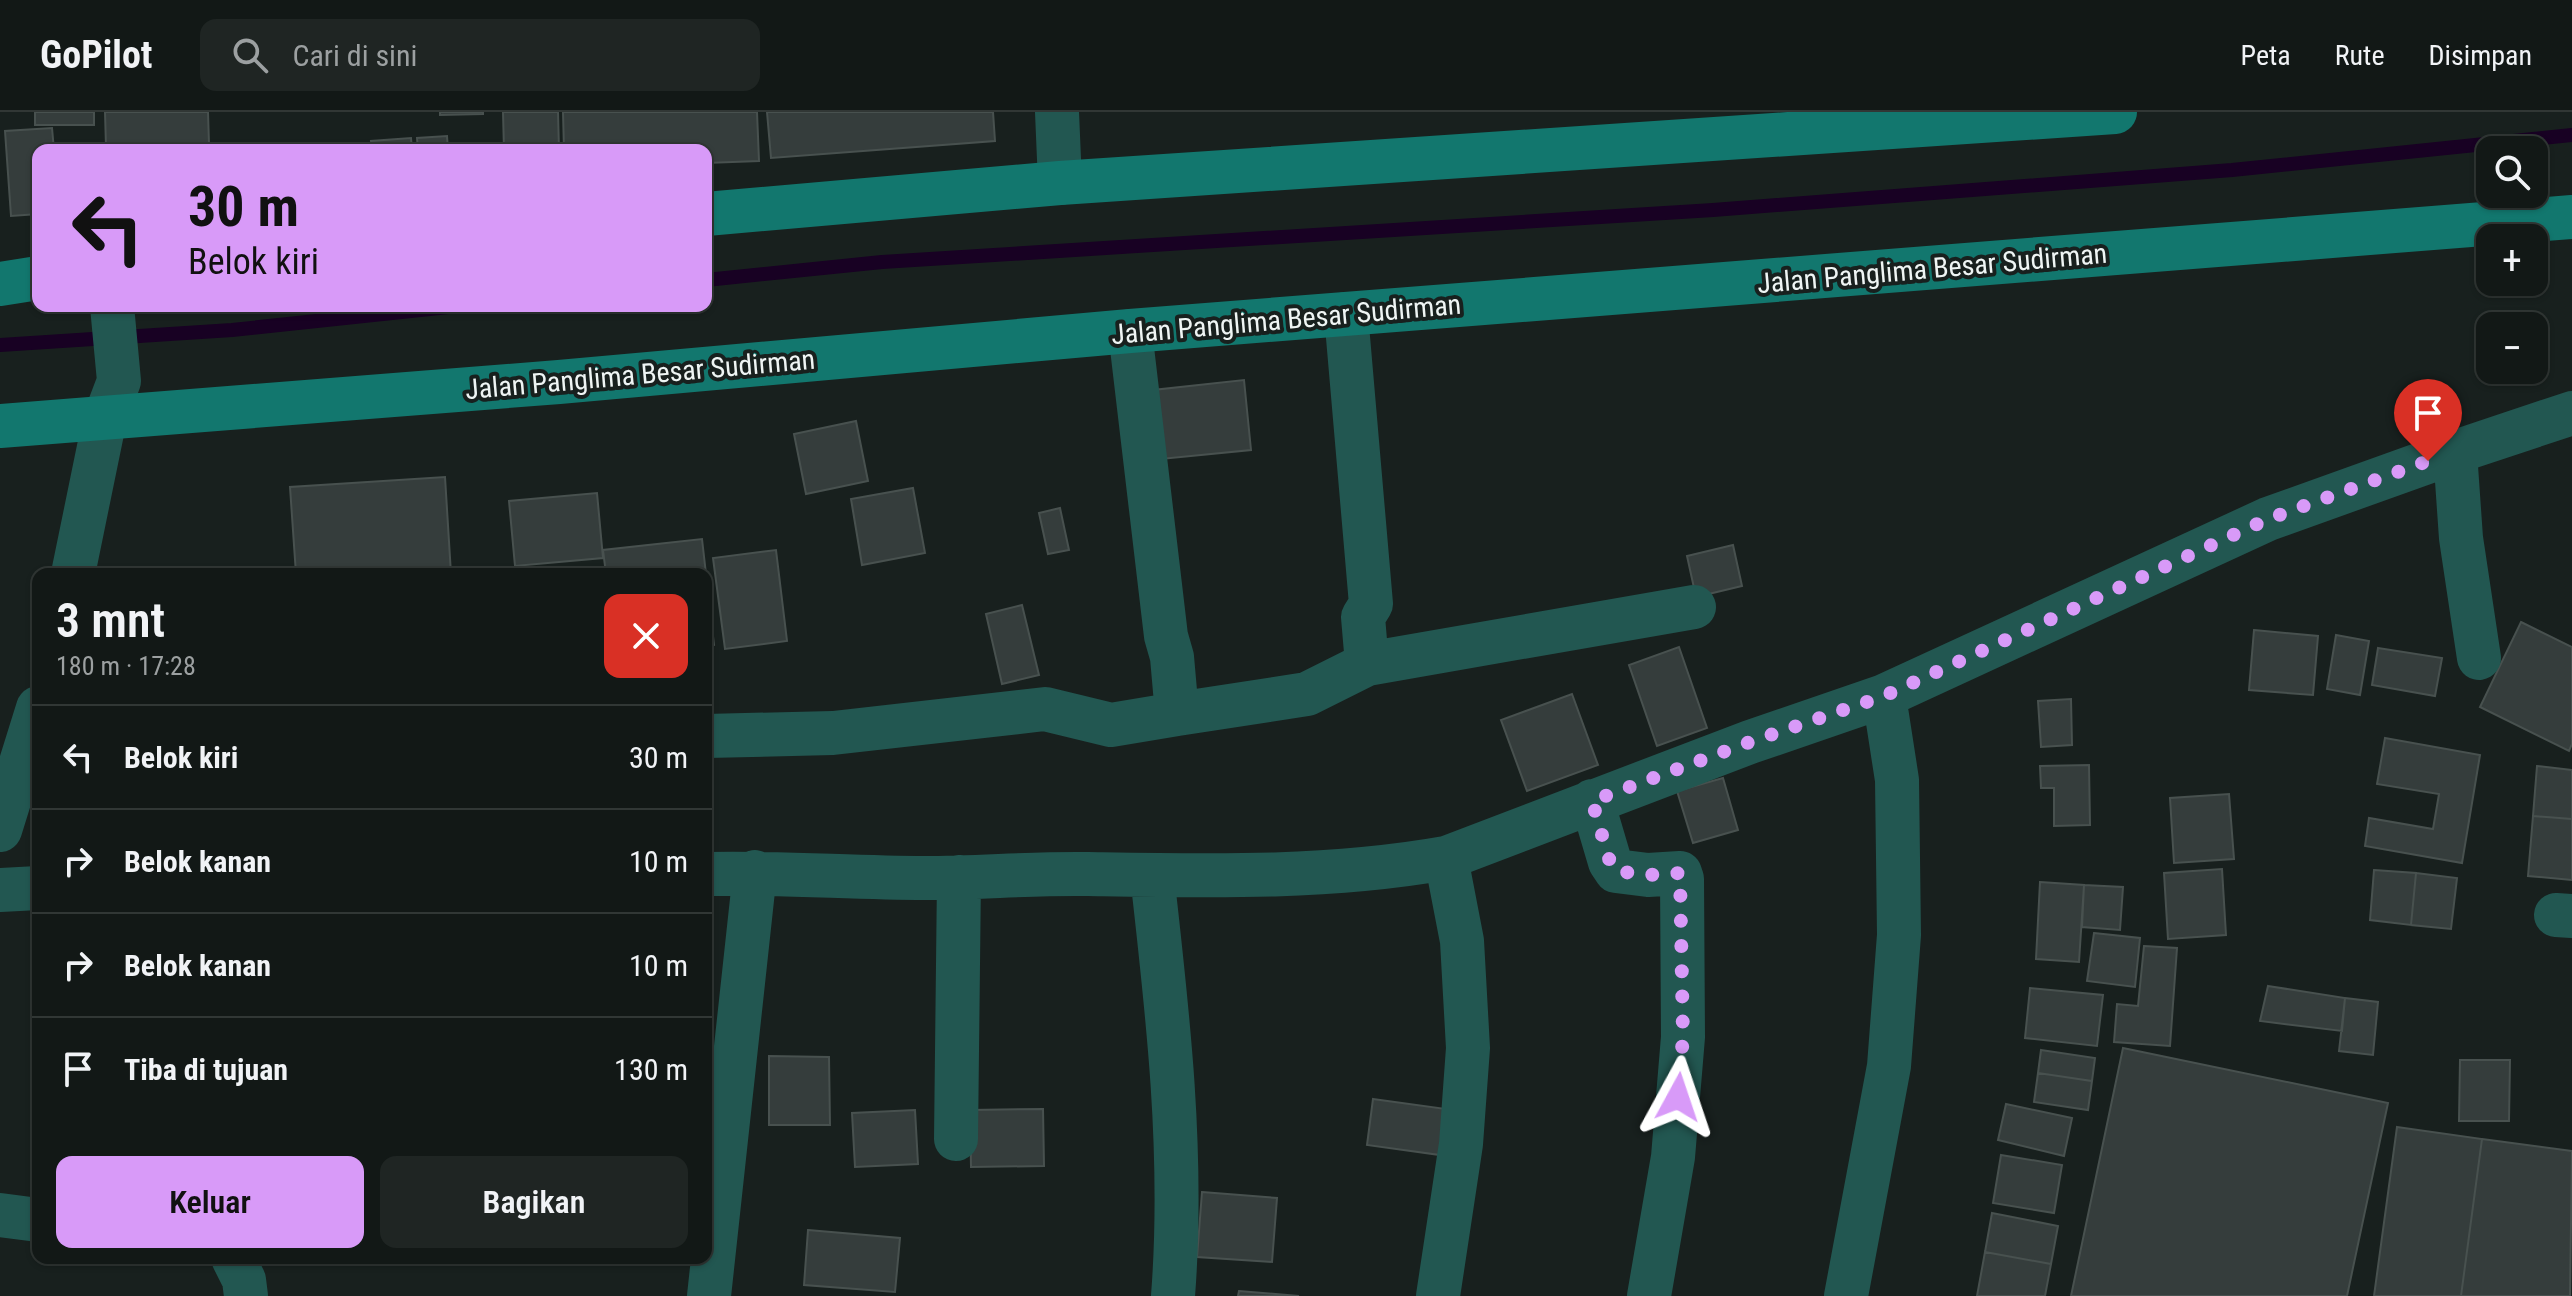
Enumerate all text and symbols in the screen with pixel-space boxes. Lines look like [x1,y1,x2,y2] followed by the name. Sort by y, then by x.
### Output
[200,19,760,91] search box
[40,33,152,77] text: GoPilot
[228,33,272,77] icon: search
[292,38,417,73] text: Cari di sini
[2241,39,2291,72] text: Peta
[2335,39,2385,72] text: Rute
[2429,39,2532,72] text: Disimpan
[2476,136,2548,384] map controls
[2476,136,2548,208] button: search
[188,174,299,240] text: 30 m
[56,176,160,280] icon: left
[2476,224,2548,296] button: +
[1756,237,2108,300] street label: Jalan Panglima Besar Sudirman
[188,241,319,283] text: Belok kiri
[1110,288,1462,351] street label: Jalan Panglima Besar Sudirman
[2476,312,2548,384] button: −
[464,343,816,406] street label: Jalan Panglima Besar Sudirman
[2394,379,2462,461] pin
[2406,391,2450,435] icon: arrive
[56,592,165,649] text: 3 mnt
[604,594,688,678] button: close
[56,651,196,681] text: 180 m · 17:28
[56,735,100,779] icon: left
[124,740,238,775] text: Belok kiri
[629,740,688,775] text: 30 m
[56,839,100,883] icon: right
[124,844,271,879] text: Belok kanan
[629,844,688,879] text: 10 m
[56,943,100,987] icon: right
[124,948,271,983] text: Belok kanan
[629,948,688,983] text: 10 m
[56,1047,100,1091] icon: arrive
[124,1052,288,1087] text: Tiba di tujuan
[614,1052,688,1087] text: 130 m
[1636,1055,1720,1139] position arrow
[56,1156,364,1248] button: Keluar
[380,1156,688,1248] button: Bagikan

